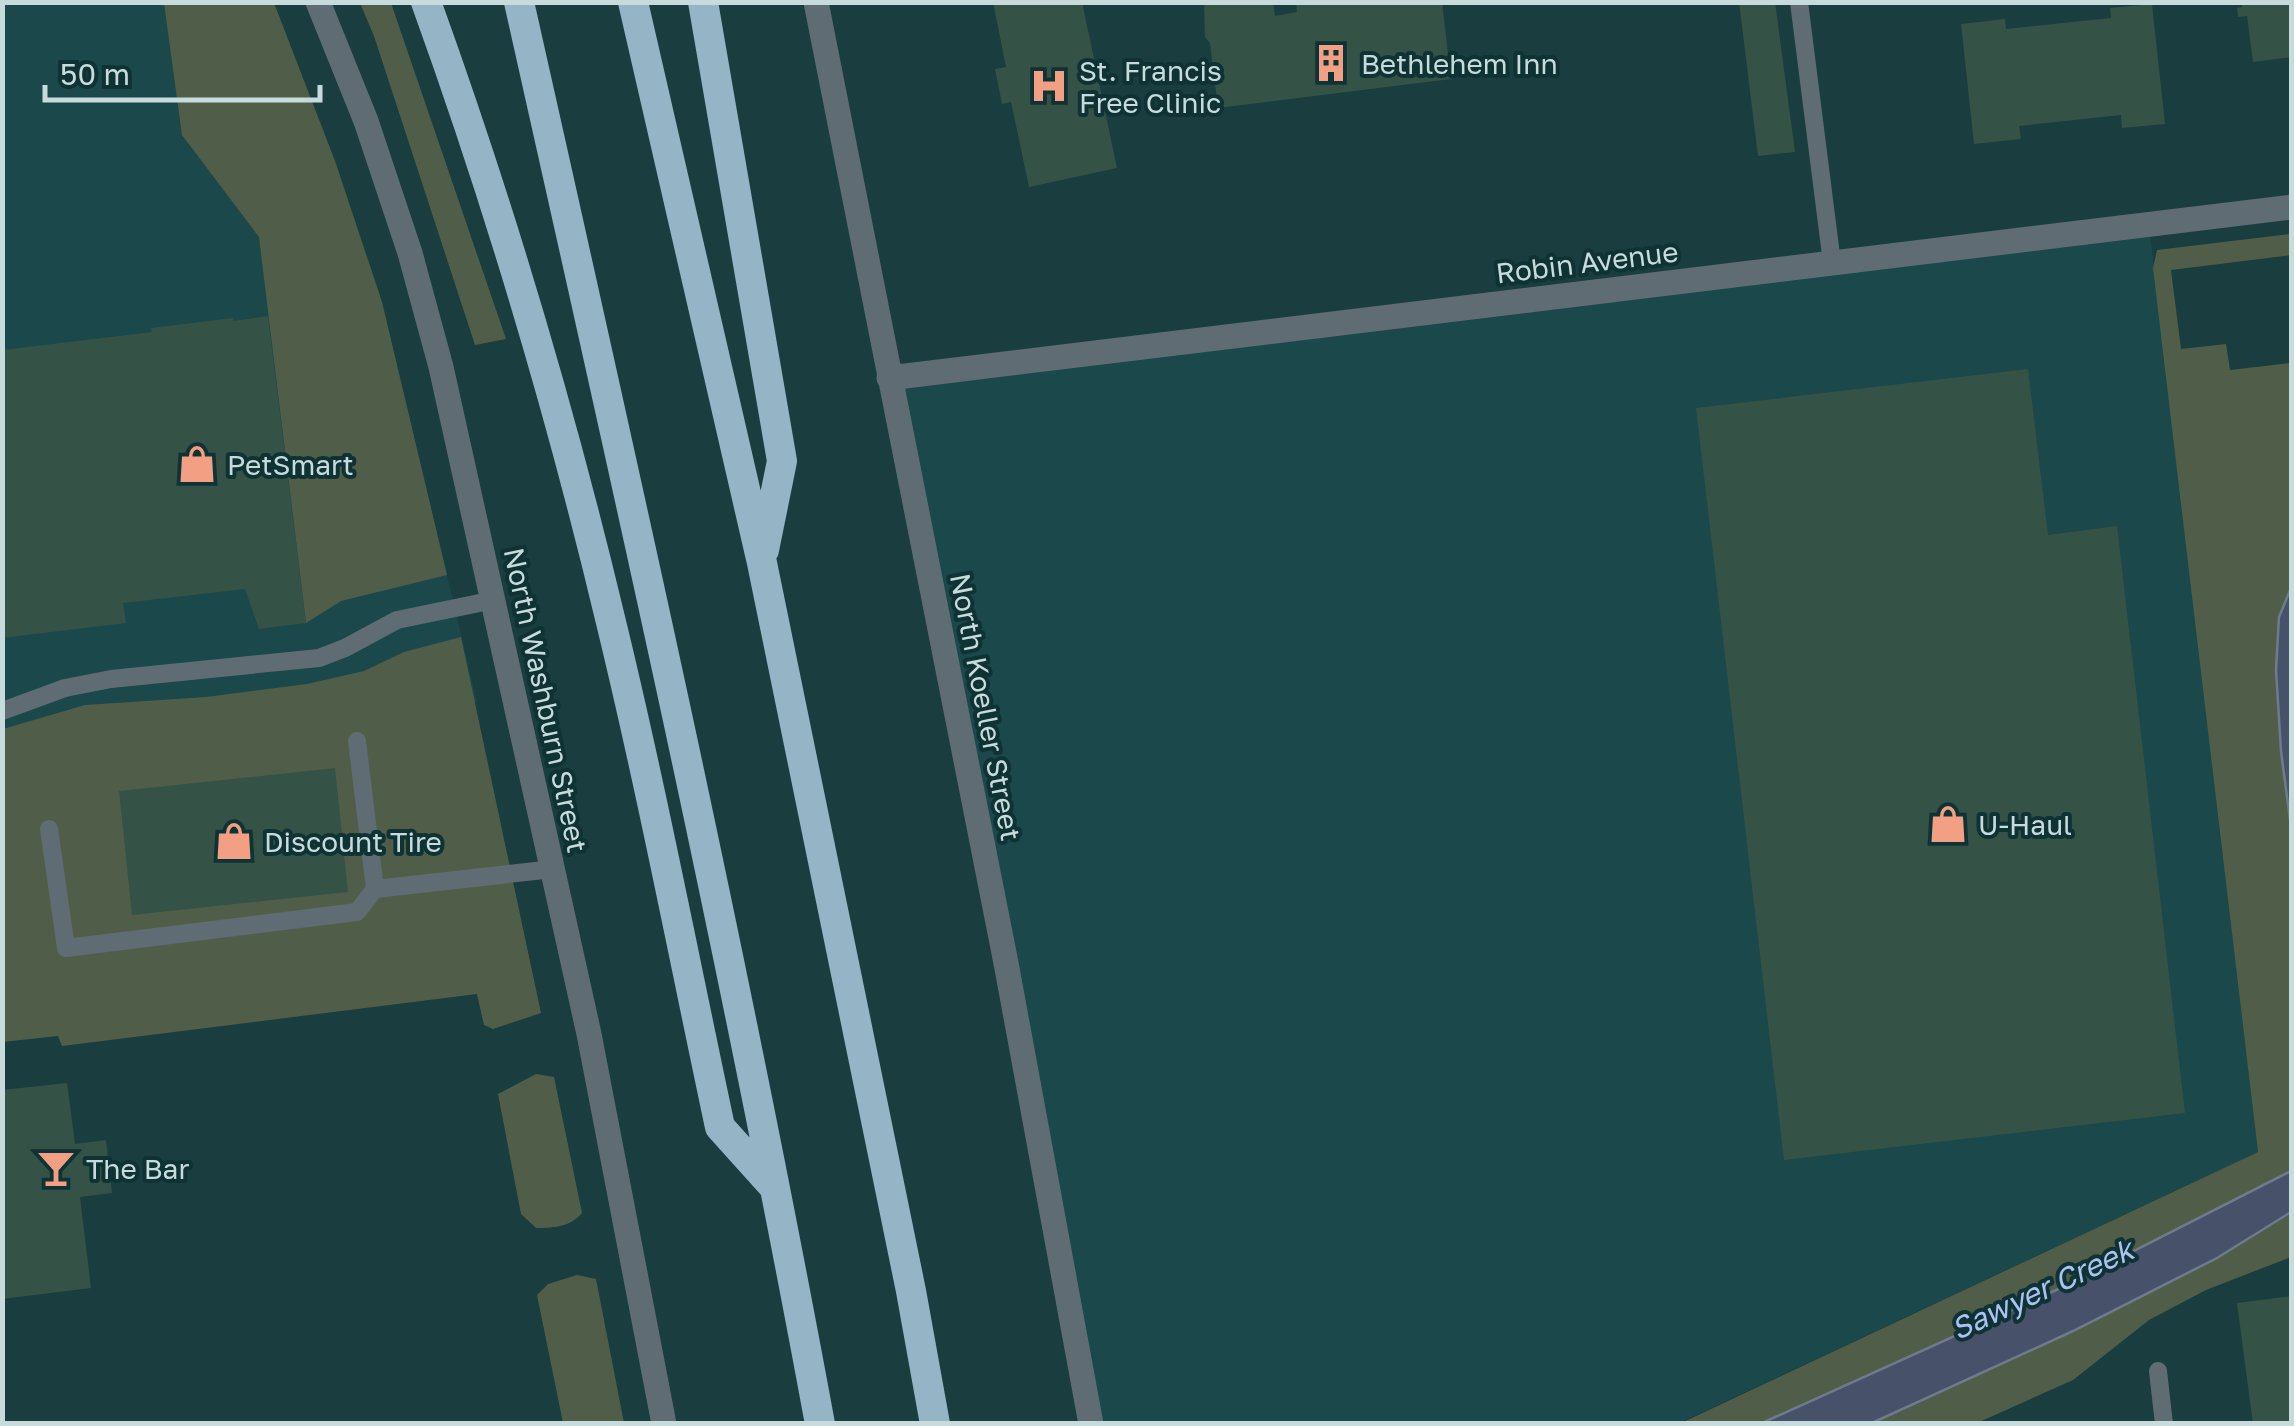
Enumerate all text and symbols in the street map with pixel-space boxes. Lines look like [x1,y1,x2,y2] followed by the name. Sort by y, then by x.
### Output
[45,40,320,102] scale bar
[1310,42,1352,84] building icon: Bethlehem Inn
[1361,47,1558,80] place label: Bethlehem Inn
[1079,54,1222,119] place label: St. Francis Free Clinic
[60,56,130,92] text: 50 m
[1028,65,1070,107] hospital icon: St. Francis Free Clinic
[1494,234,1680,290] street label: Robin Avenue
[176,443,218,485] shop icon: PetSmart
[227,448,354,481] place label: PetSmart
[498,545,594,855] street label: North Washburn Street
[944,571,1028,843] street label: North Koeller Street
[1927,803,1969,845] shop icon: U-Haul
[1978,808,2072,841] place label: U-Haul
[213,820,255,862] shop icon: Discount Tire
[264,825,442,858] place label: Discount Tire
[35,1147,77,1189] bar icon: The Bar
[86,1152,189,1185] place label: The Bar
[1945,1230,2142,1347] water label: Sawyer Creek

